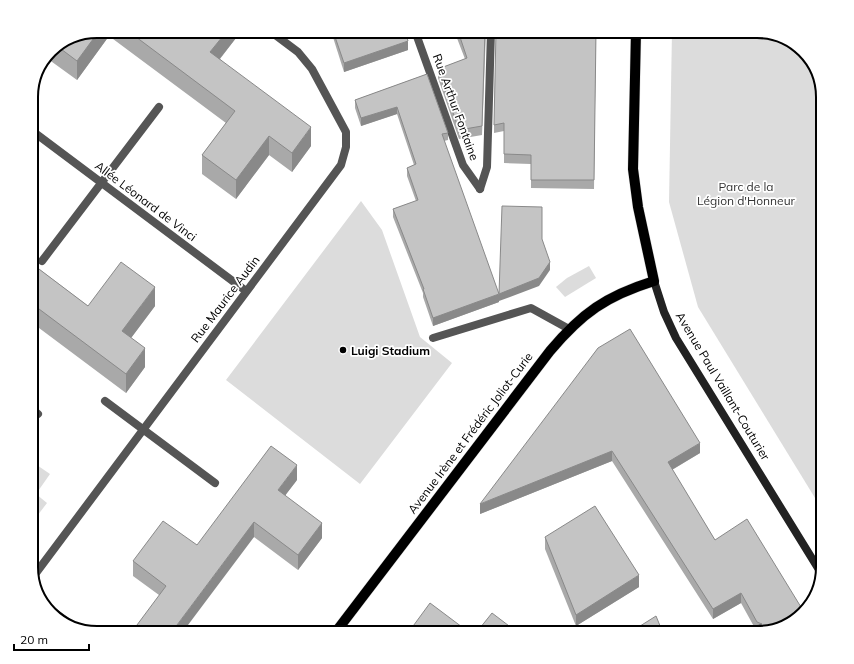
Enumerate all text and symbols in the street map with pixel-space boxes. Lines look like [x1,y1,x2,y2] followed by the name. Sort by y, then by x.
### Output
[430,52,482,162] street label: Rue Arthur Fontaine
[92,158,200,244] street label: Allée Léonard de Vinci
[697,179,796,208] park label: Parc de la Légion d'Honneur
[187,253,263,345] street label: Rue Maurice Audin
[673,309,774,463] street label: Avenue Paul Vaillant-Couturier
[351,343,430,358] place label: Luigi Stadium
[338,345,348,355] marker: Luigi Stadium
[404,349,536,517] street label: Avenue Irène et Frédéric Joliot-Curie
[14,626,89,652] scale bar
[20,632,48,647] text: 20 m

